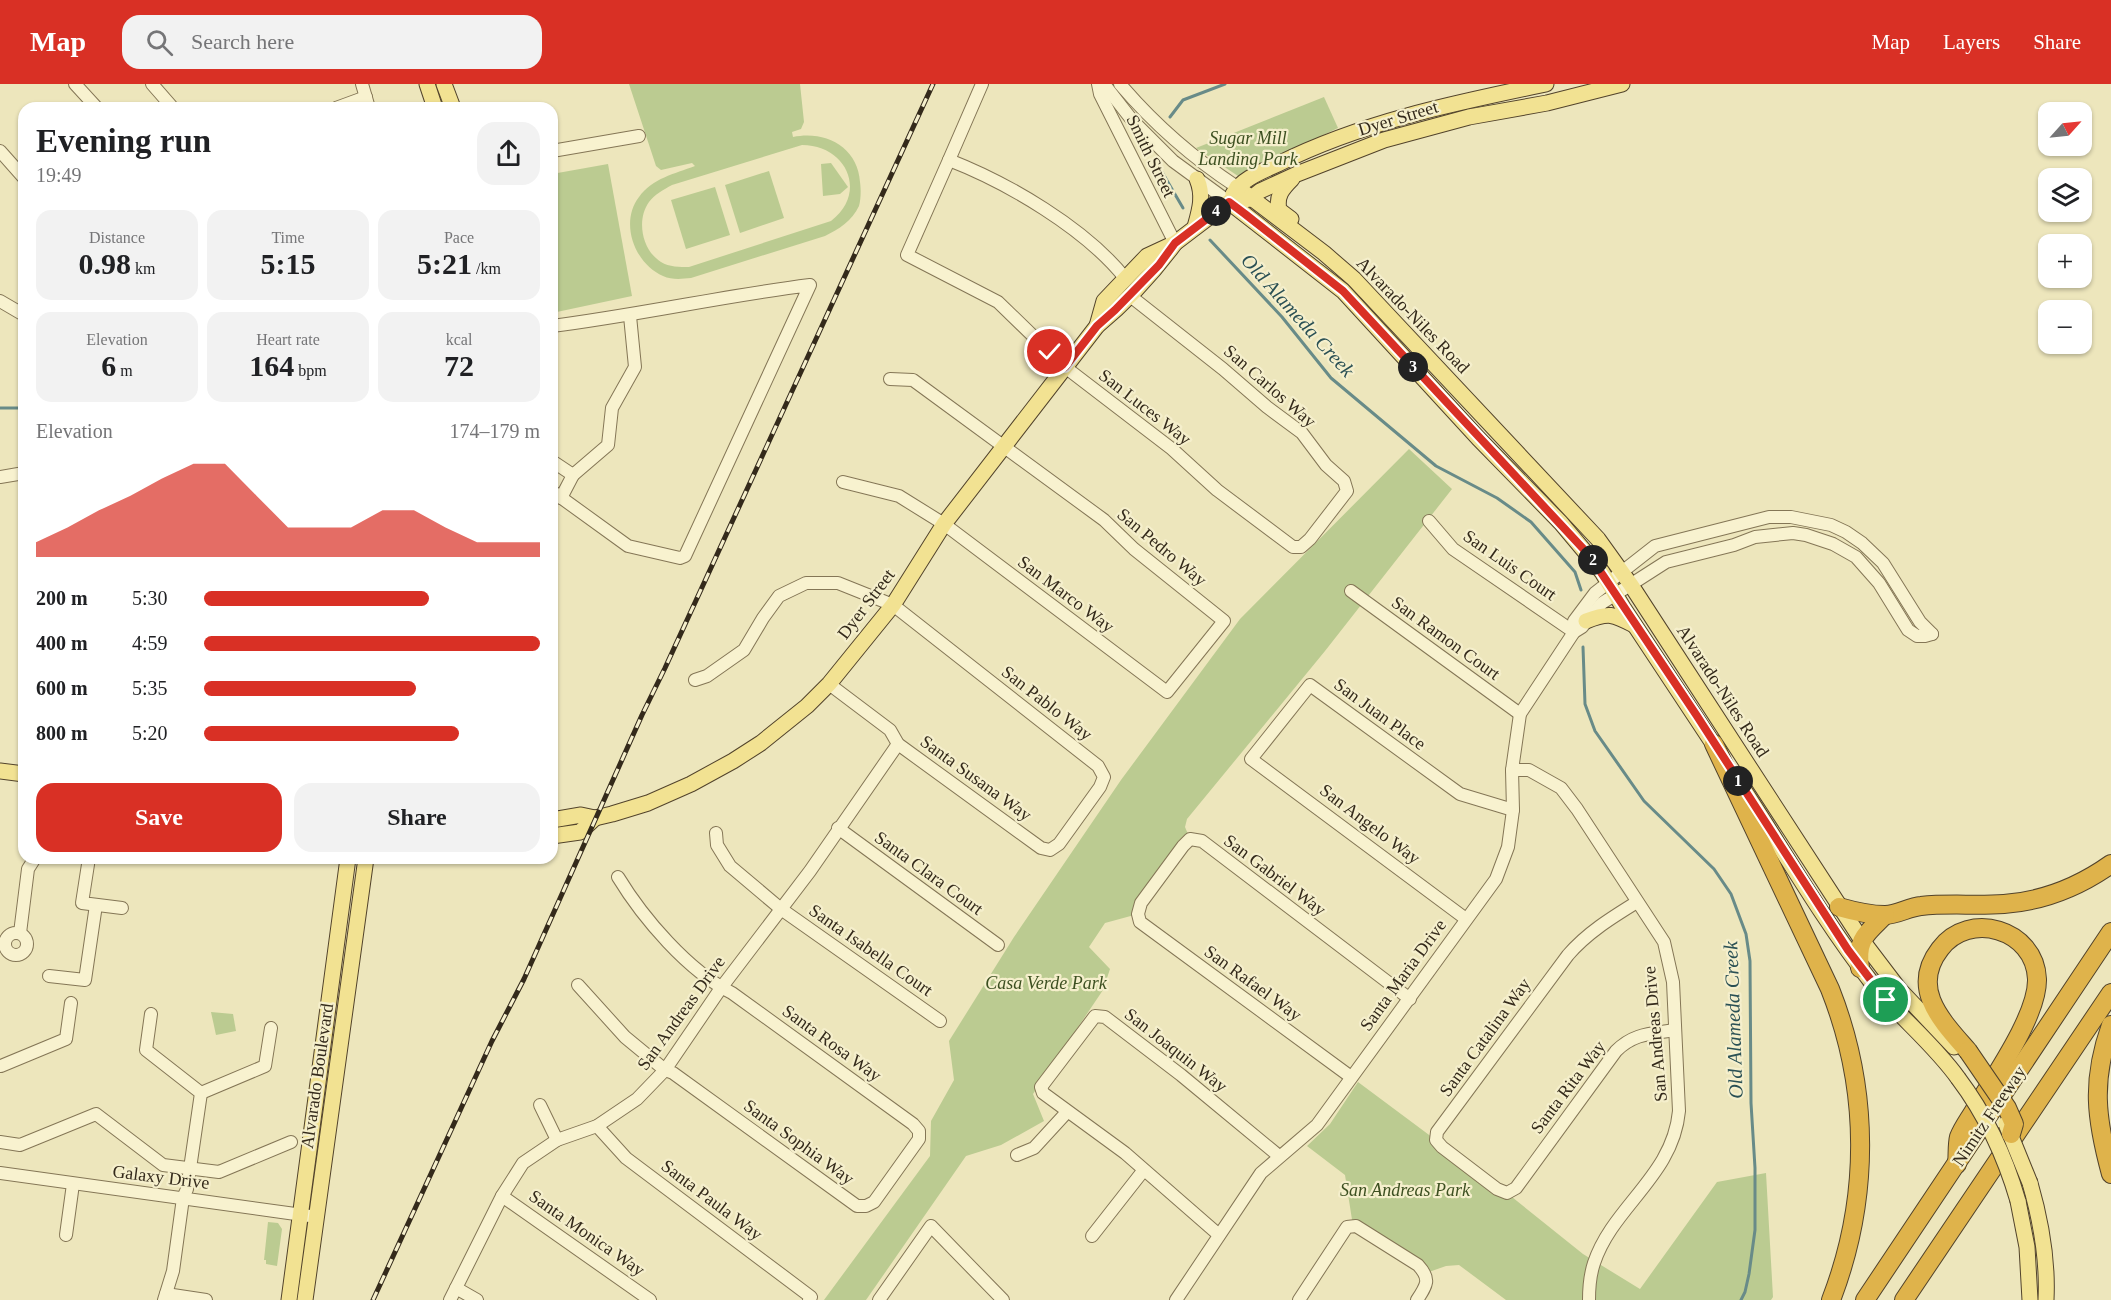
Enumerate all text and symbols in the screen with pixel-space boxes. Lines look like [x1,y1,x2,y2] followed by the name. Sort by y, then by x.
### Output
[122,15,542,69] search box
[30,26,86,57] text: Map
[143,26,176,59] icon: search
[191,29,294,54] text: Search here
[1872,30,1910,54] text: Map
[1943,30,2000,54] text: Layers
[2033,30,2081,54] text: Share
[1356,96,1440,140] street label: Dyer Street
[2038,102,2092,156] north arrow
[2038,102,2092,354] map controls
[1122,111,1180,201] street label: Smith Street
[477,122,540,185] button: share
[36,123,211,159] text: Evening run
[1197,128,1299,169] park label: Sugar Mill Landing Park
[36,164,82,186] text: 19:49
[2038,168,2092,222] button: layers
[1201,196,1231,226] pin: 4
[1212,202,1220,219] text: 4
[89,229,145,246] text: Distance
[271,229,305,246] text: Time
[444,229,474,246] text: Pace
[2038,234,2092,288] button: +
[79,247,131,280] text: 0.98
[261,247,316,280] text: 5:15
[417,247,472,280] text: 5:21
[1237,249,1360,382] water label: Old Alameda Creek
[1353,253,1473,377] street label: Alvarado-Niles Road
[131,260,155,277] text: km
[472,260,501,277] text: /km
[2038,300,2092,354] button: −
[1024,326,1075,377] pin
[86,331,148,348] text: Elevation
[256,331,320,348] text: Heart rate
[446,331,472,348] text: kcal
[1033,335,1066,368] icon: check
[1220,341,1320,431] street label: San Carlos Way
[101,349,116,382] text: 6
[249,349,294,382] text: 164
[444,349,474,382] text: 72
[1398,352,1428,382] pin: 3
[1409,358,1417,375] text: 3
[116,362,133,379] text: m
[294,362,327,379] text: bpm
[1095,365,1195,449] street label: San Luces Way
[36,420,113,442] text: Elevation
[449,420,540,442] text: 174–179 m
[1113,504,1211,590] street label: San Pedro Way
[1460,526,1560,604] street label: San Luis Court
[1578,545,1608,575] pin: 2
[1014,551,1118,637] street label: San Marco Way
[1589,551,1597,568] text: 2
[833,565,899,643] street label: Dyer Street
[36,587,88,609] text: 200 m
[132,587,168,609] text: 5:30
[1388,592,1504,684] street label: San Ramon Court
[1673,621,1773,761] street label: Alvarado-Niles Road
[36,632,88,654] text: 400 m
[132,632,168,654] text: 4:59
[998,661,1096,745] street label: San Pablo Way
[1330,674,1430,754] street label: San Juan Place
[36,677,88,699] text: 600 m
[132,677,168,699] text: 5:35
[36,722,88,744] text: 800 m
[132,722,168,744] text: 5:20
[917,731,1035,825] street label: Santa Susana Way
[1723,766,1753,796] pin: 1
[1734,772,1742,789] text: 1
[1316,780,1424,868] street label: San Angelo Way
[36,783,282,852] button: Save
[294,783,540,852] button: Share
[871,827,987,919] street label: Santa Clara Court
[1220,830,1330,920] street label: San Gabriel Way
[805,900,937,1000] street label: Santa Isabella Court
[1356,915,1450,1035] street label: Santa Maria Drive
[1719,940,1747,1099] water label: Old Alameda Creek
[1201,941,1305,1025] street label: San Rafael Way
[633,952,729,1074] street label: San Andreas Drive
[1639,965,1671,1103] street label: San Andreas Drive
[985,973,1108,993] park label: Casa Verde Park
[1435,974,1535,1100] street label: Santa Catalina Way
[1860,974,1911,1025] pin
[1869,983,1902,1016] icon: arrive
[779,1000,885,1086] street label: Santa Rosa Way
[297,1002,337,1150] street label: Alvarado Boulevard
[1121,1004,1231,1096] street label: San Joaquin Way
[1527,1037,1609,1137] street label: Santa Rita Way
[1948,1062,2030,1170] street label: Nimitz Freeway
[740,1095,858,1189] street label: Santa Sophia Way
[658,1156,766,1244] street label: Santa Paula Way
[111,1161,211,1193] street label: Galaxy Drive
[1340,1180,1471,1200] park label: San Andreas Park
[525,1186,649,1280] street label: Santa Monica Way

